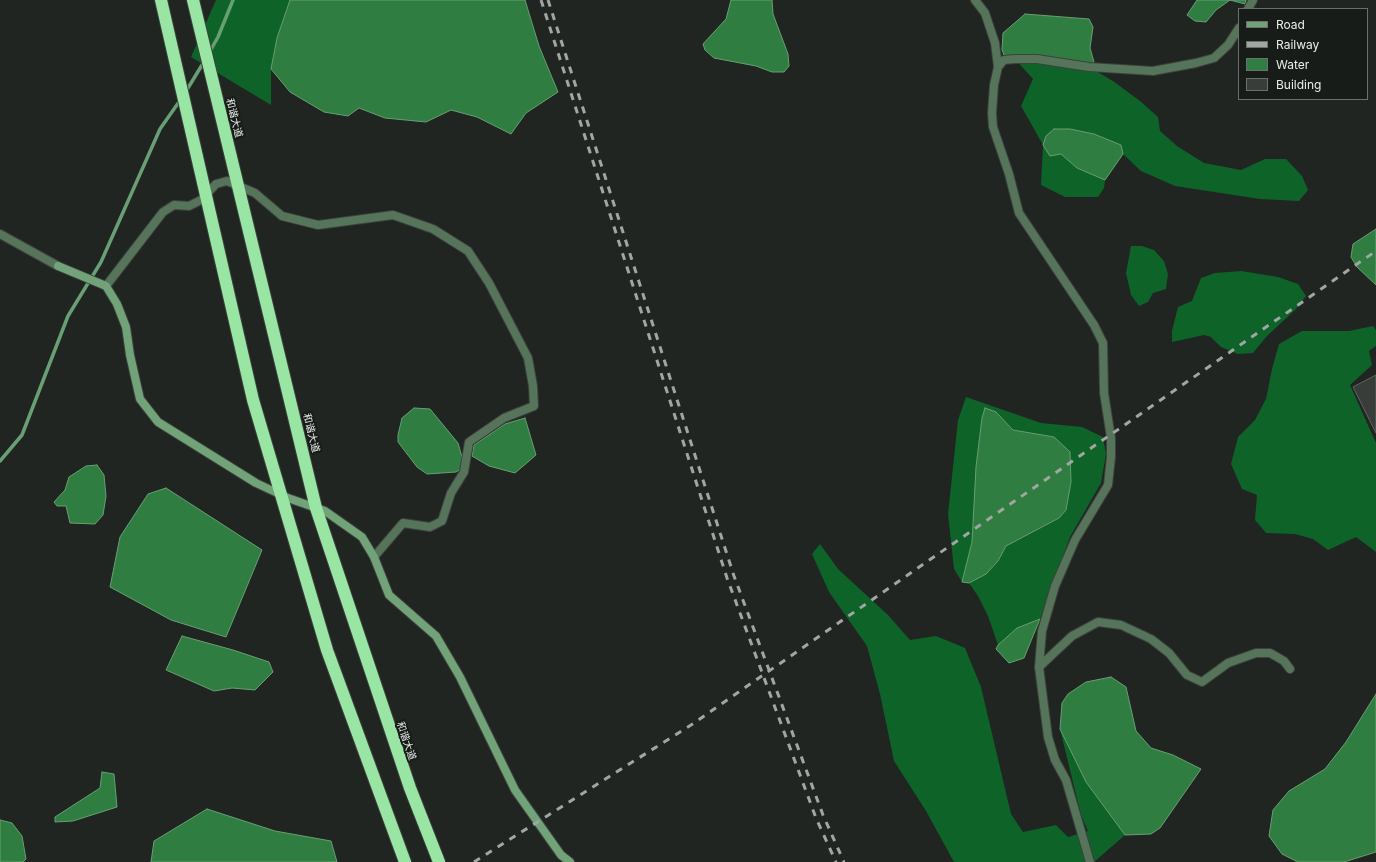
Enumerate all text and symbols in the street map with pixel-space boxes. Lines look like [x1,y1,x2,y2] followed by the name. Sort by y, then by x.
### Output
[1238,8,1368,100] legend
[1276,17,1305,32] text: Road
[1276,37,1319,52] text: Railway
[1276,57,1309,72] text: Water
[1276,77,1321,92] text: Building
[223,97,245,139] street label: 和谐大道
[300,412,322,454] street label: 和谐大道
[394,720,418,762] street label: 和谐大道

